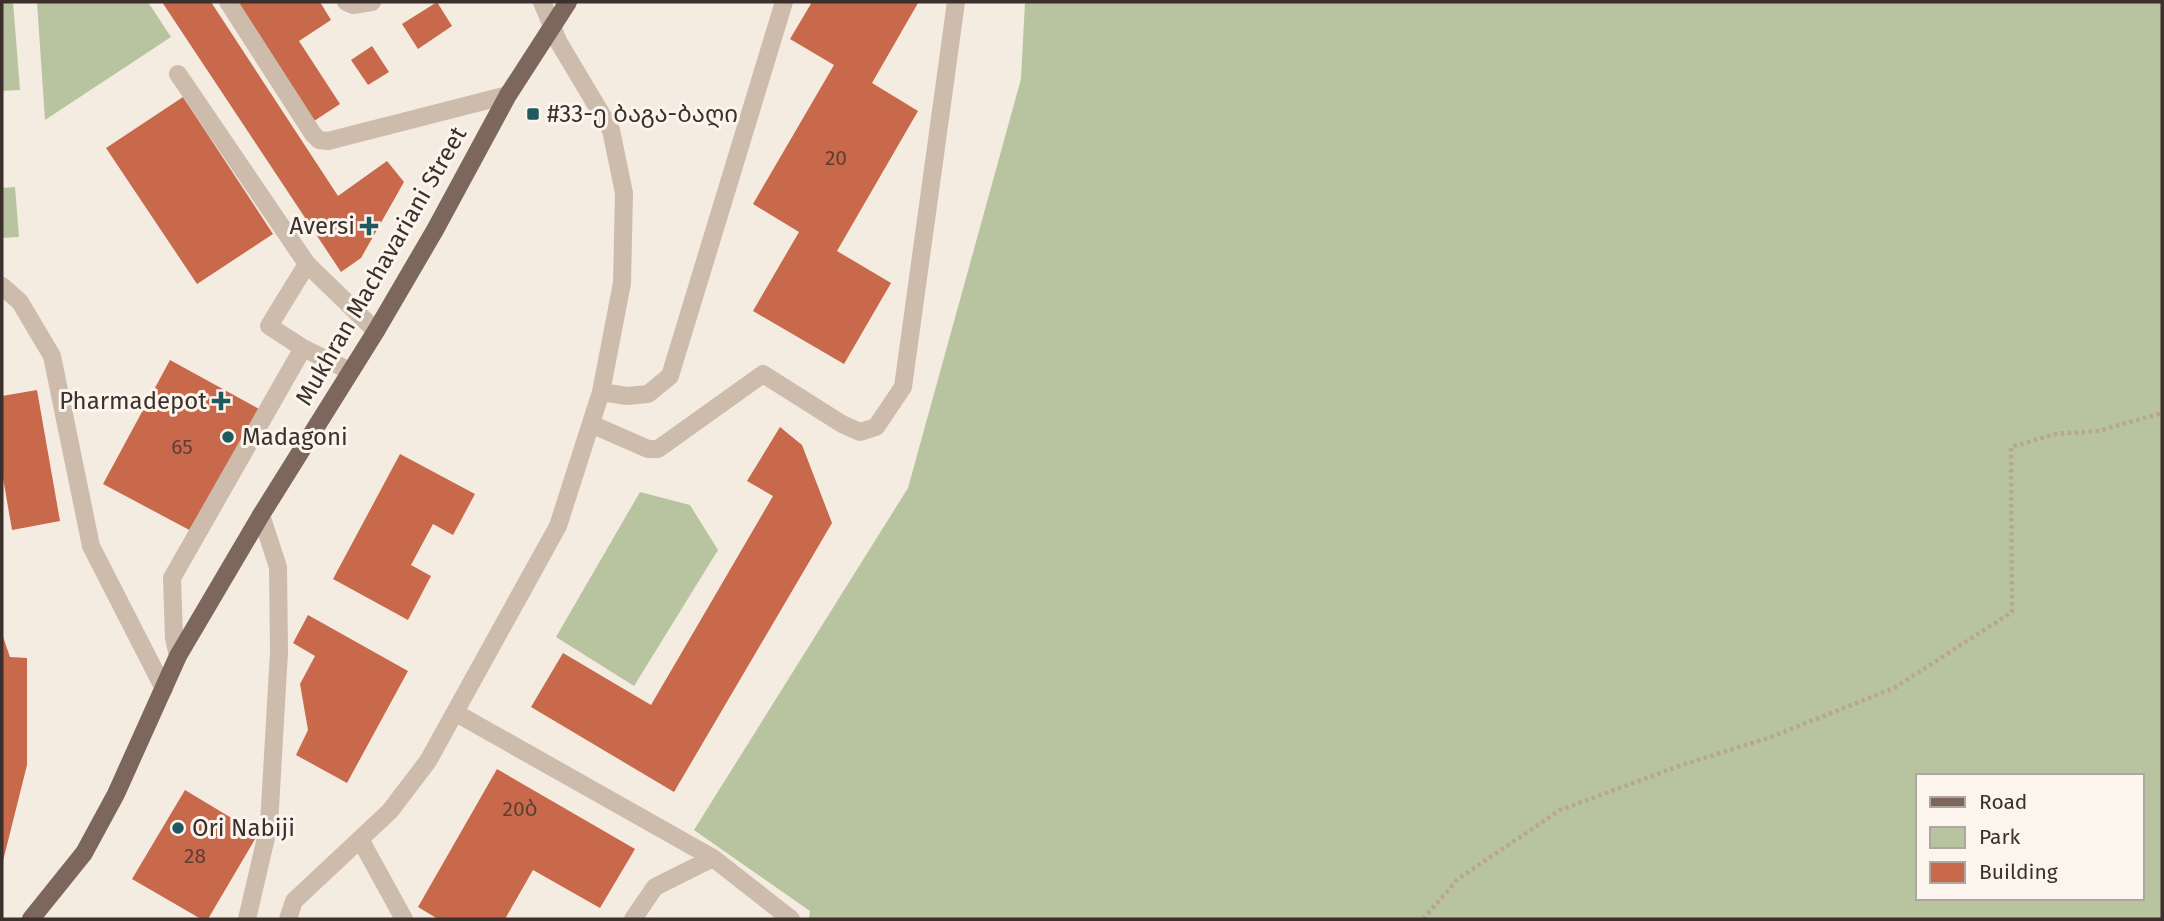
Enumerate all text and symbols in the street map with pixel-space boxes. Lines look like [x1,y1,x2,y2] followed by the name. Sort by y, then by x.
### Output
[547,100,738,129] place label: #33-ე ბაგა-ბაღი
[525,106,541,122] marker: #33-ე ბაგა-ბაღი
[290,122,472,410] street label: Mukhran Machavariani Street
[825,145,847,171] house number: 20
[290,212,355,240] place label: Aversi
[361,218,377,234] marker: Aversi
[59,387,207,415] place label: Pharmadepot
[213,393,229,409] marker: Pharmadepot
[242,423,348,451] place label: Madagoni
[220,429,236,445] marker: Madagoni
[171,434,193,460] house number: 65
[1916,774,2143,900] legend
[1979,789,2027,815] text: Road
[503,796,537,822] house number: 20ბ
[192,814,295,842] place label: Ori Nabiji
[170,820,186,836] marker: Ori Nabiji
[1979,824,2021,850] text: Park
[184,843,206,869] house number: 28
[1979,859,2058,885] text: Building

